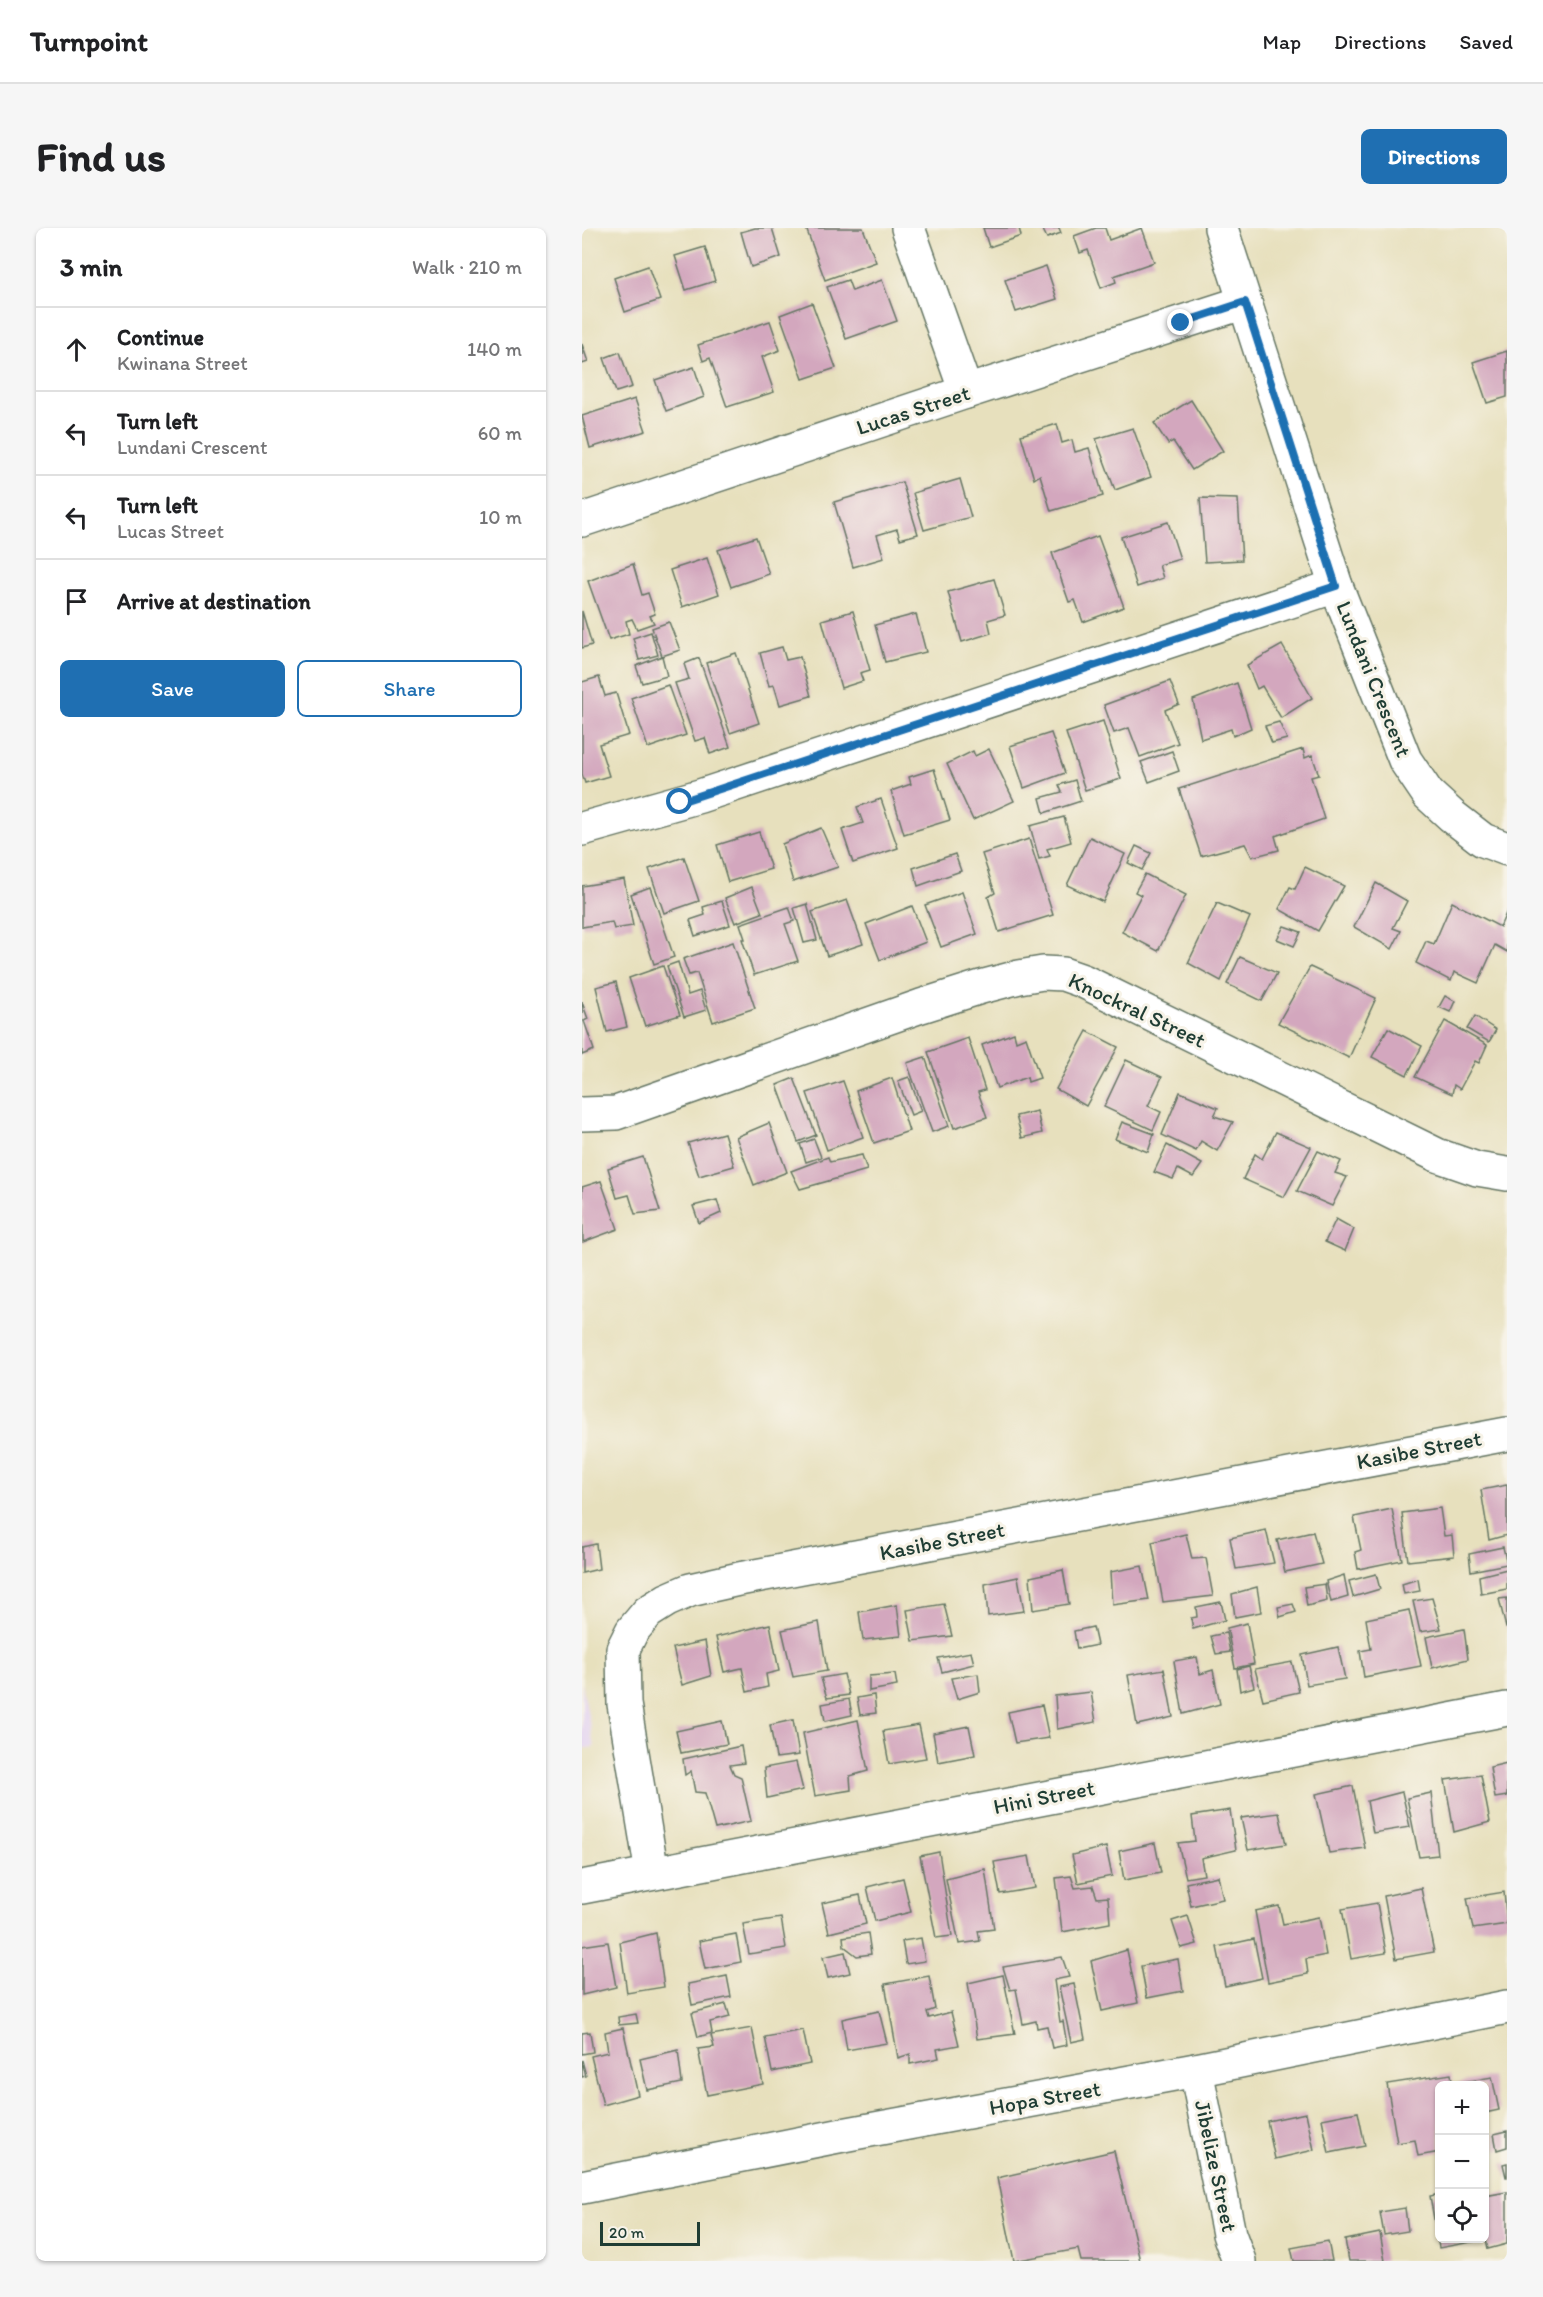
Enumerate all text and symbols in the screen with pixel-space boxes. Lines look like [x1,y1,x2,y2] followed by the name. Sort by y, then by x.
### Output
[30,24,148,58] text: Turnpoint
[1263,29,1301,54] text: Map
[1334,29,1426,54] text: Directions
[1459,29,1513,54] text: Saved
[1361,129,1507,184] button: Directions
[36,131,166,182] text: Find us
[60,251,122,283] text: 3 min
[412,255,522,279] text: Walk · 210 m
[1167,309,1193,335] route end
[117,324,204,351] text: Continue
[60,333,93,366] icon: ahead
[467,337,522,361] text: 140 m
[117,351,248,375] text: Kwinana Street
[853,379,973,441] street label: Lucas Street
[117,408,198,435] text: Turn left
[60,417,93,450] icon: left
[478,421,522,445] text: 60 m
[117,435,267,459] text: Lundani Crescent
[117,492,198,519] text: Turn left
[60,501,93,534] icon: left
[479,505,522,529] text: 10 m
[117,519,224,543] text: Lucas Street
[60,585,93,618] icon: arrive
[117,588,311,615] text: Arrive at destination
[1330,597,1418,761] street label: Lundani Crescent
[60,660,285,717] button: Save
[297,660,522,717] button: Share
[666,788,692,814] route start
[1064,966,1210,1054] street label: Knockral Street
[1354,1425,1484,1475] street label: Kasibe Street
[877,1516,1007,1566] street label: Kasibe Street
[991,1774,1097,1820] street label: Hini Street
[987,2075,1103,2121] street label: Hopa Street
[1435,2081,1489,2243] map controls
[1435,2081,1489,2135] button: +
[1189,2098,1243,2234] street label: Jibelize Street
[1435,2135,1489,2189] button: −
[1435,2189,1489,2243] button: locate
[600,2219,700,2246] scale bar
[609,2223,644,2242] text: 20 m

